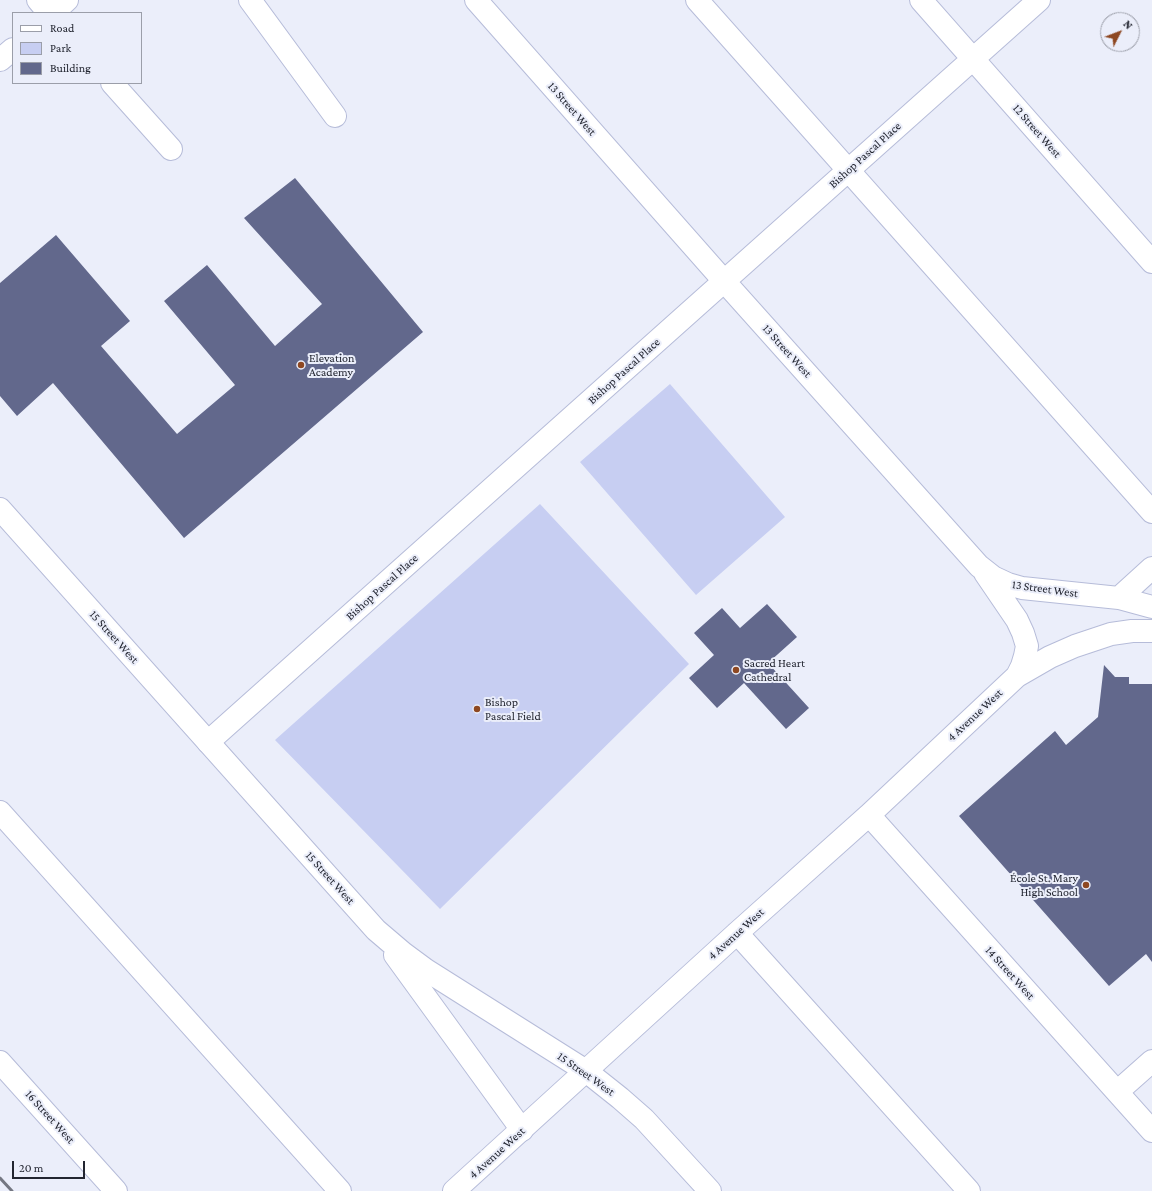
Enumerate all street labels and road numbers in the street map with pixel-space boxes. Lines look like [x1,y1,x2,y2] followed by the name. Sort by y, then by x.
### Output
[545,79,599,139] street label: 13 Street West
[1010,101,1064,161] street label: 12 Street West
[826,119,904,191] street label: Bishop Pascal Place
[759,321,815,381] street label: 13 Street West
[585,335,663,407] street label: Bishop Pascal Place
[343,551,421,623] street label: Bishop Pascal Place
[1011,577,1079,601] street label: 13 Street West
[86,607,142,667] street label: 15 Street West
[944,686,1006,744] street label: 4 Avenue West
[302,848,358,908] street label: 15 Street West
[705,905,767,963] street label: 4 Avenue West
[982,943,1038,1003] street label: 14 Street West
[555,1049,617,1099] street label: 15 Street West
[22,1087,78,1147] street label: 16 Street West
[466,1124,528,1182] street label: 4 Avenue West

